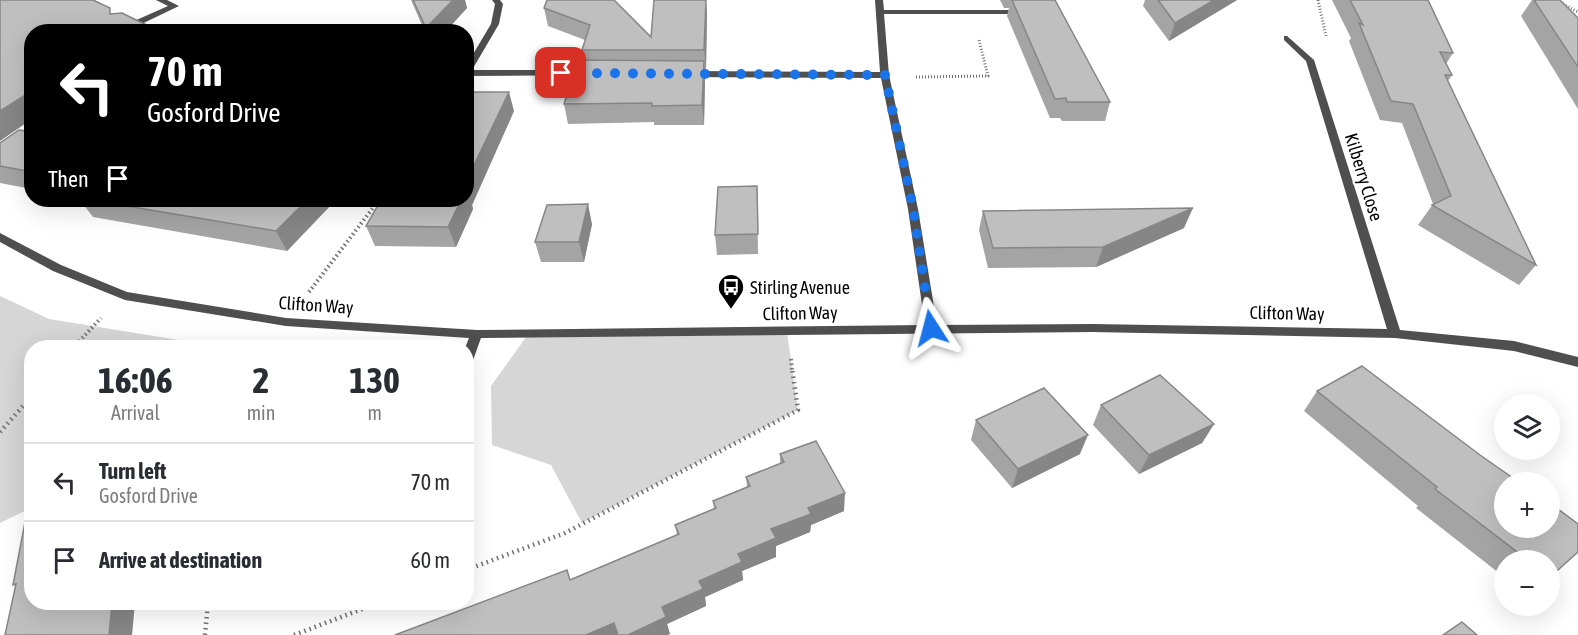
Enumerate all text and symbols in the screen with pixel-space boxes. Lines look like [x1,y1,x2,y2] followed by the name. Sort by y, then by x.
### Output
[147,47,222,95] text: 70 m
[535,47,586,98] pin
[48,48,126,126] icon: left
[544,56,577,89] icon: arrive
[147,97,281,128] text: Gosford Drive
[1341,131,1387,223] street label: Kilberry Close
[101,162,134,195] icon: arrive
[48,166,89,192] text: Then
[716,272,746,310] bus stop icon: Stirling Avenue
[750,277,850,298] place label: Stirling Avenue
[278,292,354,318] street label: Clifton Way
[899,296,963,360] position arrow
[762,302,838,324] street label: Clifton Way
[1249,302,1325,324] street label: Clifton Way
[98,359,173,401] text: 16:06
[253,359,269,401] text: 2
[349,359,400,401] text: 130
[1494,394,1560,616] map controls
[1494,394,1560,460] button: layers
[111,401,160,424] text: Arrival
[247,401,275,424] text: min
[367,401,382,424] text: m
[99,458,166,484] text: Turn left
[48,466,81,499] icon: left
[410,469,450,495] text: 70 m
[1494,472,1560,538] button: +
[99,484,198,507] text: Gosford Drive
[48,544,81,577] icon: arrive
[99,547,262,573] text: Arrive at destination
[410,547,450,573] text: 60 m
[1494,550,1560,616] button: −

